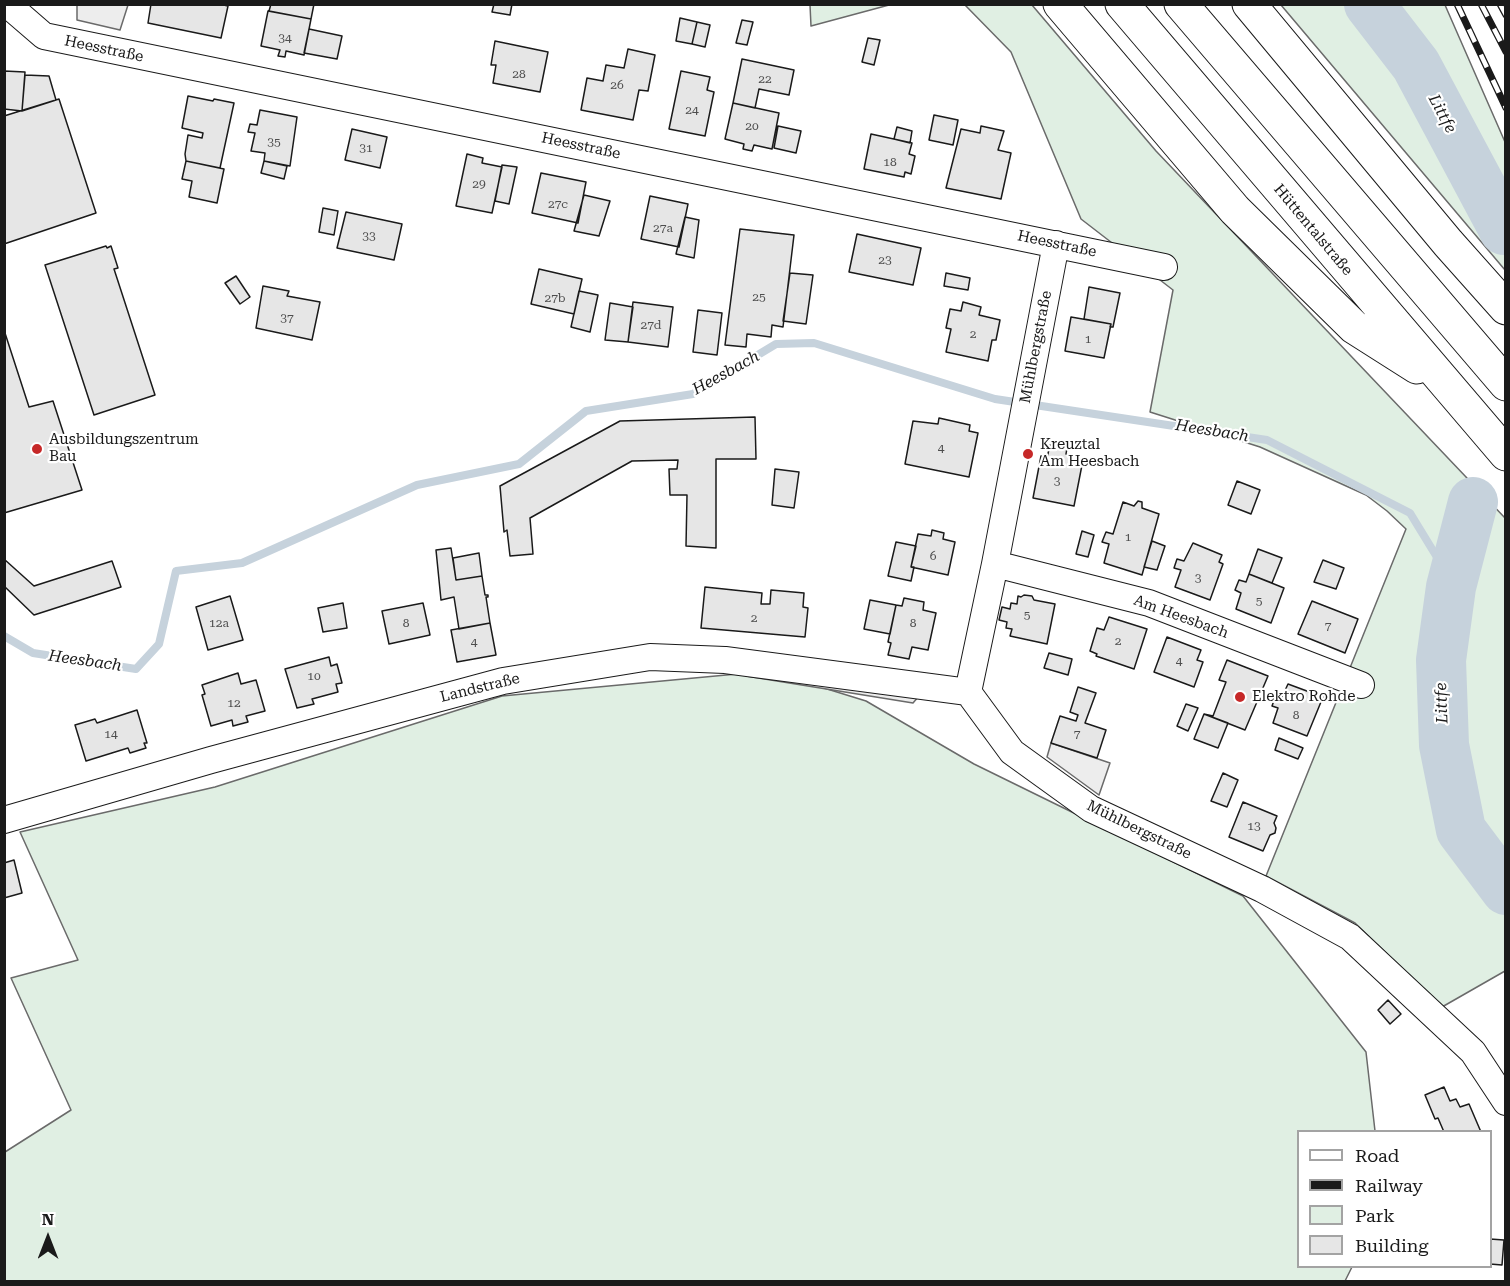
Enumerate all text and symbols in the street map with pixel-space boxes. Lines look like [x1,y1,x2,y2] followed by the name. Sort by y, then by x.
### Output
[278,31,292,45] house number: 34
[63,32,145,66] street label: Heesstraße
[512,67,526,81] house number: 28
[758,72,772,86] house number: 22
[610,78,624,92] house number: 26
[1424,91,1460,137] water label: Littfe
[685,103,699,117] house number: 24
[745,119,759,133] house number: 20
[540,129,622,163] street label: Heesstraße
[267,135,281,149] house number: 35
[359,141,373,155] house number: 31
[883,155,897,169] house number: 18
[472,177,486,191] house number: 29
[1270,181,1356,279] street label: Hüttentalstraße
[548,197,568,211] house number: 27c
[653,221,673,235] house number: 27a
[1016,227,1098,261] street label: Heesstraße
[362,229,376,243] house number: 33
[878,253,892,267] house number: 23
[1016,289,1056,405] street label: Mühlbergstraße
[752,290,766,304] house number: 25
[544,291,566,305] house number: 27b
[280,311,294,325] house number: 37
[640,318,662,332] house number: 27d
[970,327,976,341] house number: 2
[1085,332,1091,346] house number: 1
[689,347,763,399] water label: Heesbach
[1174,416,1250,446] water label: Heesbach
[49,431,199,466] place label: Ausbildungszentrum Bau
[1040,436,1140,471] place label: Kreuztal Am Heesbach
[938,441,944,455] house number: 4
[30,442,44,456] marker: Ausbildungszentrum Bau
[1021,447,1035,461] marker: Kreuztal Am Heesbach
[1054,474,1060,488] house number: 3
[1125,530,1131,544] house number: 1
[930,549,936,563] house number: 6
[1195,571,1201,585] house number: 3
[1131,592,1231,642] street label: Am Heesbach
[1256,594,1262,608] house number: 5
[1024,608,1030,622] house number: 5
[751,611,757,625] house number: 2
[209,616,229,630] house number: 12a
[403,616,409,630] house number: 8
[910,616,916,630] house number: 8
[1325,619,1331,633] house number: 7
[1115,634,1121,648] house number: 2
[471,635,477,649] house number: 4
[47,646,123,676] water label: Heesbach
[1176,654,1182,668] house number: 4
[307,669,321,683] house number: 10
[438,669,522,707] street label: Landstraße
[1432,682,1452,724] water label: Littfe
[1252,688,1355,706] place label: Elektro Rohde
[1233,690,1247,704] marker: Elektro Rohde
[227,696,241,710] house number: 12
[1293,708,1299,722] house number: 8
[104,727,118,741] house number: 14
[1074,727,1080,741] house number: 7
[1084,797,1194,863] street label: Mühlbergstraße
[1247,819,1261,833] house number: 13
[1297,1130,1492,1268] legend
[1355,1145,1399,1166] text: Road
[1355,1175,1423,1196] text: Railway
[1355,1205,1395,1226] text: Park
[18,1208,78,1268] north arrow
[42,1210,54,1229] text: N
[1355,1235,1429,1256] text: Building

